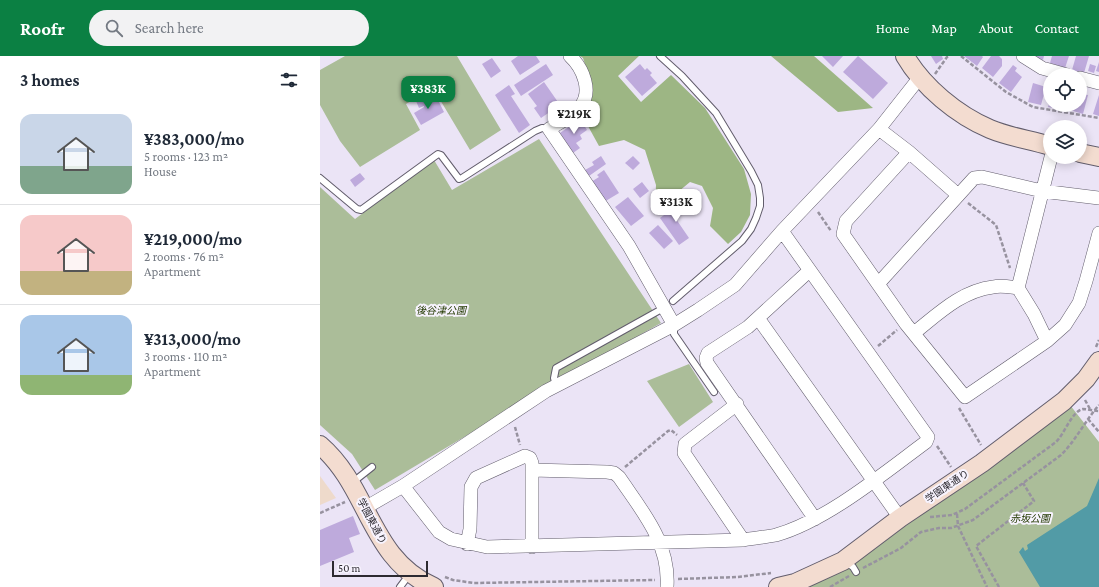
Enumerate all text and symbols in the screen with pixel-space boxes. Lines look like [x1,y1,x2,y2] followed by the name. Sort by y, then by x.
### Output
[89,10,369,46] search box
[103,17,125,39] icon: search
[20,18,65,39] text: Roofr
[135,20,204,36] text: Search here
[876,20,909,36] text: Home
[931,20,957,36] text: Map
[979,20,1013,36] text: About
[1035,20,1079,36] text: Contact
[1043,68,1087,164] map controls
[1043,68,1087,112] button: locate
[278,69,300,91] icon: filters
[20,71,79,90] text: 3 homes
[400,76,456,110] pin: ¥383K
[410,81,446,96] text: ¥383K
[546,101,602,135] pin: ¥219K
[557,106,591,121] text: ¥219K
[1043,120,1087,164] button: layers
[52,130,100,178] icon: home
[144,130,244,149] text: ¥383,000/mo
[144,149,228,164] text: 5 rooms · 123 m²
[144,164,177,179] text: House
[648,189,704,223] pin: ¥313K
[660,194,692,209] text: ¥313K
[144,230,242,249] text: ¥219,000/mo
[52,231,100,279] icon: home
[144,249,224,264] text: 2 rooms · 76 m²
[144,264,201,279] text: Apartment
[416,305,468,316] park label: 後谷津公園
[144,330,241,349] text: ¥313,000/mo
[52,331,100,379] icon: home
[144,349,227,364] text: 3 rooms · 110 m²
[144,364,201,379] text: Apartment
[923,467,971,505] street label: 学園東通り
[355,496,389,546] street label: 学園東通り
[1010,513,1052,524] park label: 赤坂公園
[332,559,428,578] scale bar
[338,562,360,574] text: 50 m

